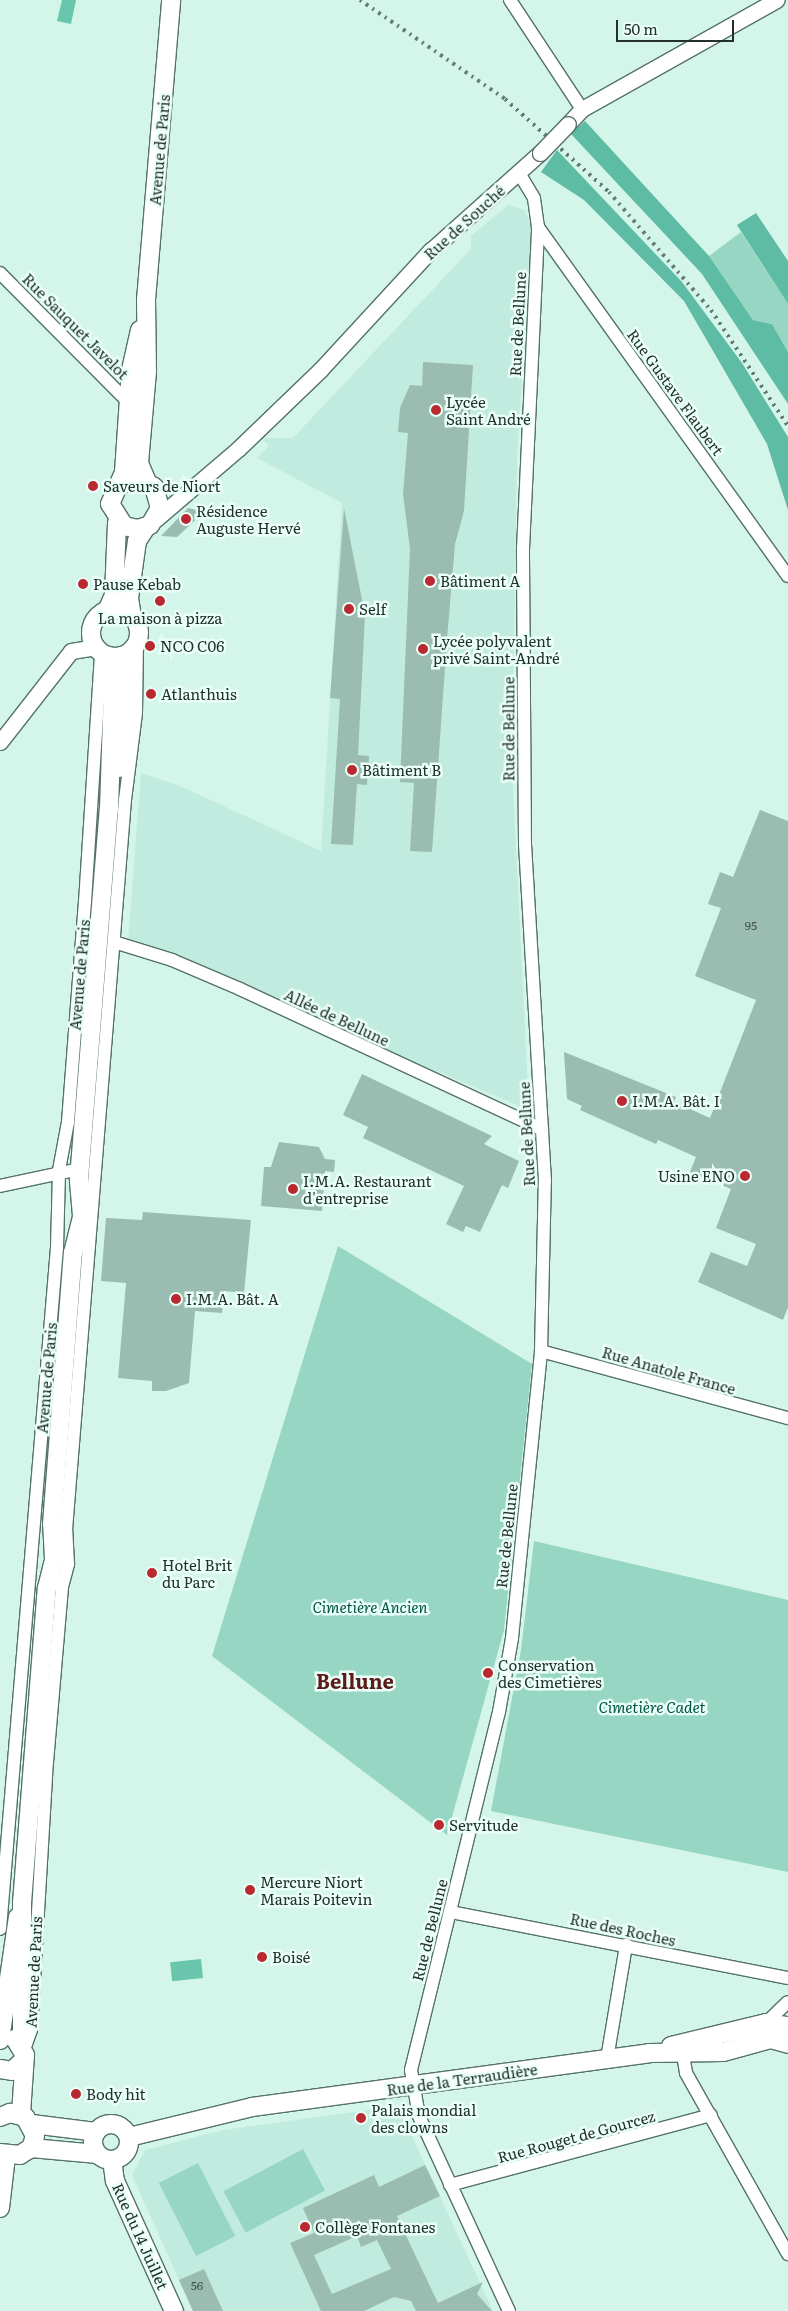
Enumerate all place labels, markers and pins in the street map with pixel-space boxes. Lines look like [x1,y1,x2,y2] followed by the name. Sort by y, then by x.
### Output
[446,392,531,427] place label: Lycée Saint André
[430,404,442,416] marker: Lycée Saint André
[103,477,221,495] place label: Saveurs de Niort
[87,480,99,492] marker: Saveurs de Niort
[196,501,301,536] place label: Résidence Auguste Hervé
[180,513,192,525] marker: Résidence Auguste Hervé
[440,572,520,590] place label: Bâtiment A
[93,575,181,593] place label: Pause Kebab
[424,575,436,587] marker: Bâtiment A
[77,578,89,590] marker: Pause Kebab
[154,595,166,607] marker: La maison à pizza
[359,600,386,618] place label: Self
[343,603,355,615] marker: Self
[98,609,222,627] place label: La maison à pizza
[433,631,560,666] place label: Lycée polyvalent privé Saint-André
[160,637,224,655] place label: NCO C06
[144,640,156,652] marker: NCO C06
[417,643,429,655] marker: Lycée polyvalent privé Saint-André
[161,685,237,703] place label: Atlanthuis
[145,688,157,700] marker: Atlanthuis
[362,761,441,779] place label: Bâtiment B
[346,764,358,776] marker: Bâtiment B
[632,1092,720,1110] place label: I.M.A. Bât. I
[616,1095,628,1107] marker: I.M.A. Bât. I
[658,1167,735,1185] place label: Usine ENO
[739,1170,751,1182] marker: Usine ENO
[303,1171,432,1206] place label: I.M.A. Restaurant d'entreprise
[287,1183,299,1195] marker: I.M.A. Restaurant d'entreprise
[186,1290,279,1308] place label: I.M.A. Bât. A
[170,1293,182,1305] marker: I.M.A. Bât. A
[162,1555,232,1590] place label: Hotel Brit du Parc
[146,1567,158,1579] marker: Hotel Brit du Parc
[498,1655,602,1690] place label: Conservation des Cimetières
[482,1667,494,1679] marker: Conservation des Cimetières
[449,1816,518,1834] place label: Servitude
[433,1819,445,1831] marker: Servitude
[260,1872,372,1907] place label: Mercure Niort Marais Poitevin
[244,1884,256,1896] marker: Mercure Niort Marais Poitevin
[272,1948,310,1966] place label: Boisé
[256,1951,268,1963] marker: Boisé
[86,2085,146,2103] place label: Body hit
[70,2088,82,2100] marker: Body hit
[371,2100,476,2135] place label: Palais mondial des clowns
[355,2112,367,2124] marker: Palais mondial des clowns
[315,2218,435,2236] place label: Collège Fontanes
[299,2221,311,2233] marker: Collège Fontanes

